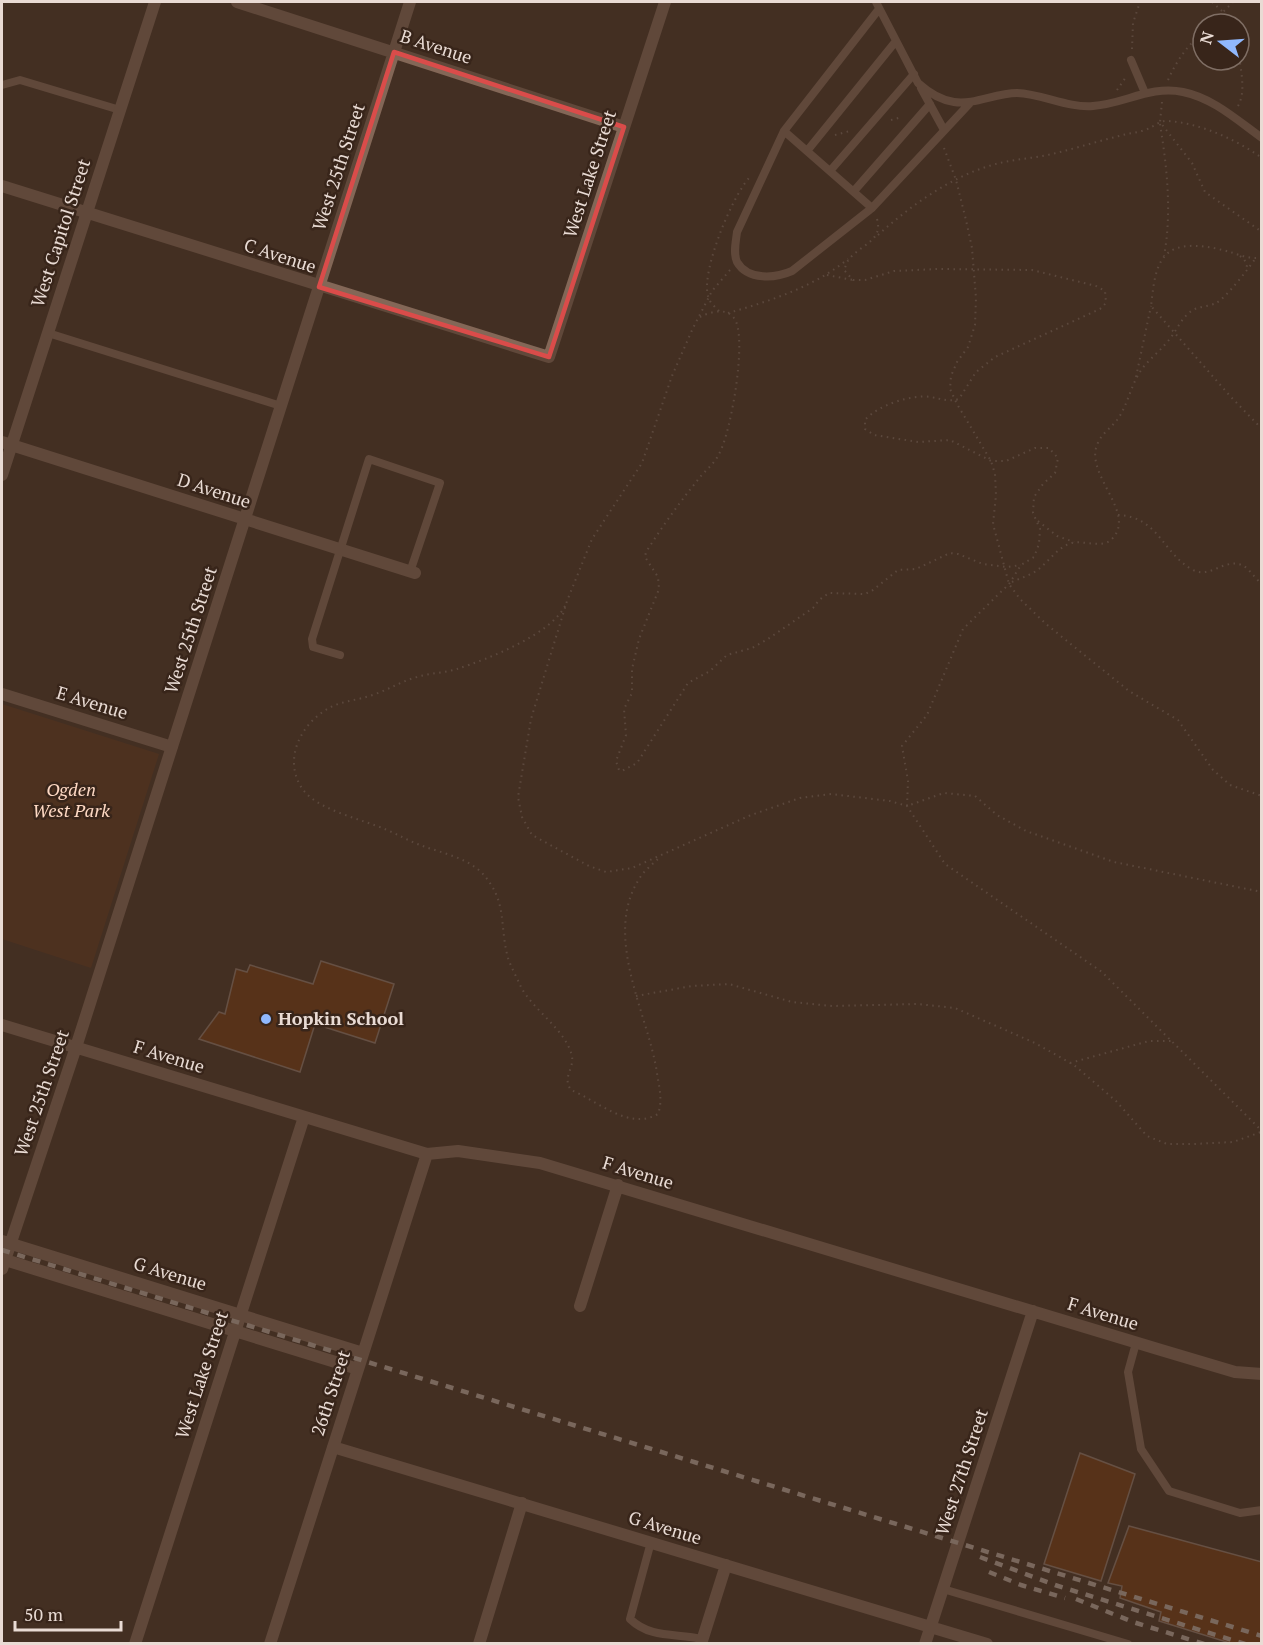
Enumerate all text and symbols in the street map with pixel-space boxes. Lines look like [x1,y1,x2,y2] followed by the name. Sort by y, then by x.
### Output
[1191,12,1251,72] north arrow
[397,23,475,69] street label: B Avenue
[1194,29,1219,47] text: N
[306,100,370,233] street label: West 25th Street
[557,106,621,241] street label: West Lake Street
[25,155,95,310] street label: West Capitol Street
[241,232,319,278] street label: C Avenue
[175,467,254,513] street label: D Avenue
[158,563,222,696] street label: West 25th Street
[54,680,131,724] street label: E Avenue
[32,777,110,822] park label: Ogden West Park
[278,1006,404,1030] place label: Hopkin School
[259,1012,273,1026] marker: Hopkin School
[8,1026,74,1159] street label: West 25th Street
[131,1034,208,1078] street label: F Avenue
[600,1150,677,1194] street label: F Avenue
[131,1251,210,1296] street label: G Avenue
[1065,1291,1142,1335] street label: F Avenue
[169,1307,233,1442] street label: West Lake Street
[305,1346,355,1439] street label: 26th Street
[929,1405,993,1538] street label: West 27th Street
[626,1505,705,1550] street label: G Avenue
[15,1594,122,1632] scale bar
[24,1602,64,1626] text: 50 m

